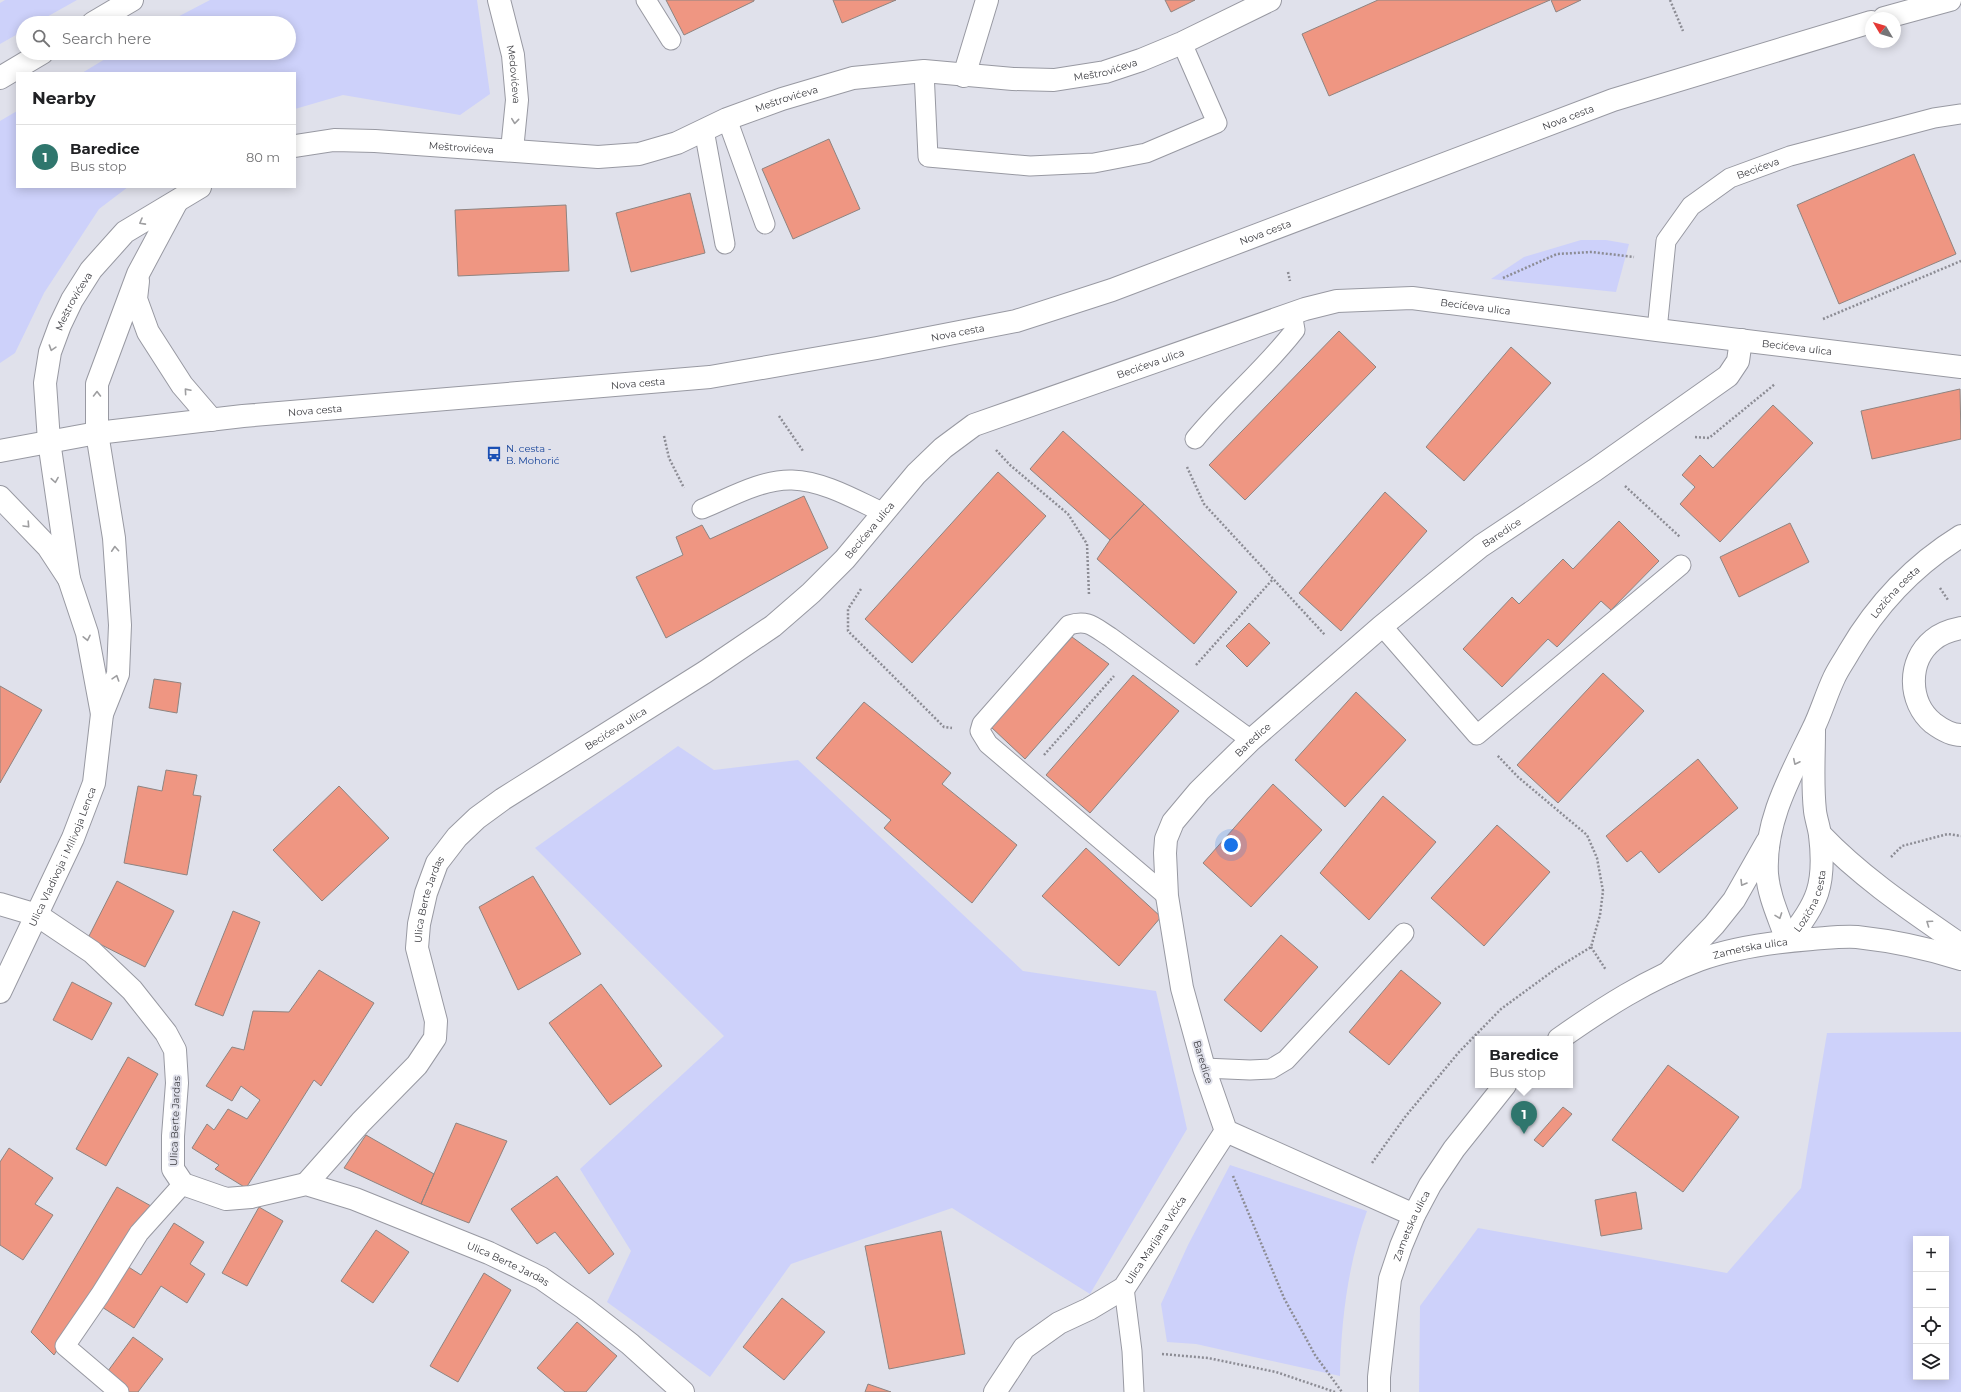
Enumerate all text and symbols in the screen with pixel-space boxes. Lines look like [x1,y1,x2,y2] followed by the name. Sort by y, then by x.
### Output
[1865,12,1901,48] north arrow
[16,16,296,60] search box
[30,27,52,49] icon: search
[62,29,151,48] text: Search here
[504,43,524,104] street label: Medovićeva
[1073,55,1139,83] street label: Meštrovićeva
[753,82,819,115] street label: Meštrovićeva
[32,88,96,108] text: Nearby
[1540,101,1596,133] street label: Nova cesta
[511,118,520,124] one-way arrow
[428,138,494,156] street label: Meštrovićeva
[70,139,140,158] text: Baredice
[42,149,48,165] text: 1
[246,149,280,165] text: 80 m
[1735,154,1781,182] street label: Becićeva
[70,158,127,174] text: Bus stop
[1237,216,1293,248] street label: Nova cesta
[139,218,146,225] one-way arrow
[52,269,95,332] street label: Meštrovićeva
[1440,295,1512,317] street label: Becićeva ulica
[930,321,986,344] street label: Nova cesta
[1761,336,1833,358] street label: Becićeva ulica
[48,344,57,351] one-way arrow
[1115,345,1186,381] street label: Becićeva ulica
[610,374,666,392] street label: Nova cesta
[184,388,191,395] one-way arrow
[93,391,101,397] one-way arrow
[288,401,343,419] street label: Nova cesta
[506,442,560,467] place label: N. cesta - B. Mohorić
[485,445,503,463] bus stop icon: N. cesta - B. Mohorić
[50,477,59,483] one-way arrow
[842,499,897,561] street label: Becićeva ulica
[1479,515,1523,550] street label: Baredice
[23,520,30,528] one-way arrow
[110,546,119,552] one-way arrow
[1867,563,1922,621] street label: Lozična cesta
[83,635,91,641] one-way arrow
[111,675,120,682] one-way arrow
[582,704,649,753] street label: Becićeva ulica
[1232,720,1273,759] street label: Baredice
[1793,758,1801,766] one-way arrow
[26,785,98,928] street label: Ulica Vladivoja i Milivoja Lenca
[1221,835,1241,855] your location
[411,853,447,943] street label: Ulica Berte Jardas
[1790,870,1828,934] street label: Lozična cesta
[1741,879,1748,886] one-way arrow
[1774,913,1782,920] one-way arrow
[1926,920,1933,928] one-way arrow
[1711,935,1788,962] street label: Zametska ulica
[1475,1036,1573,1088] popup
[1190,1039,1216,1085] street label: Baredice
[1489,1045,1559,1064] text: Baredice
[1489,1064,1546,1080] text: Bus stop
[167,1076,183,1166] street label: Ulica Berte Jardas
[1511,1101,1537,1134] pin: 1
[1390,1188,1432,1263] street label: Zametska ulica
[1122,1193,1189,1287] street label: Ulica Marijana Vičića
[1913,1236,1949,1380] map controls
[1913,1236,1949,1272] button: +
[465,1238,552,1289] street label: Ulica Berte Jardas
[1913,1272,1949,1308] button: −
[1913,1308,1949,1344] button: locate
[1913,1344,1949,1380] button: layers

